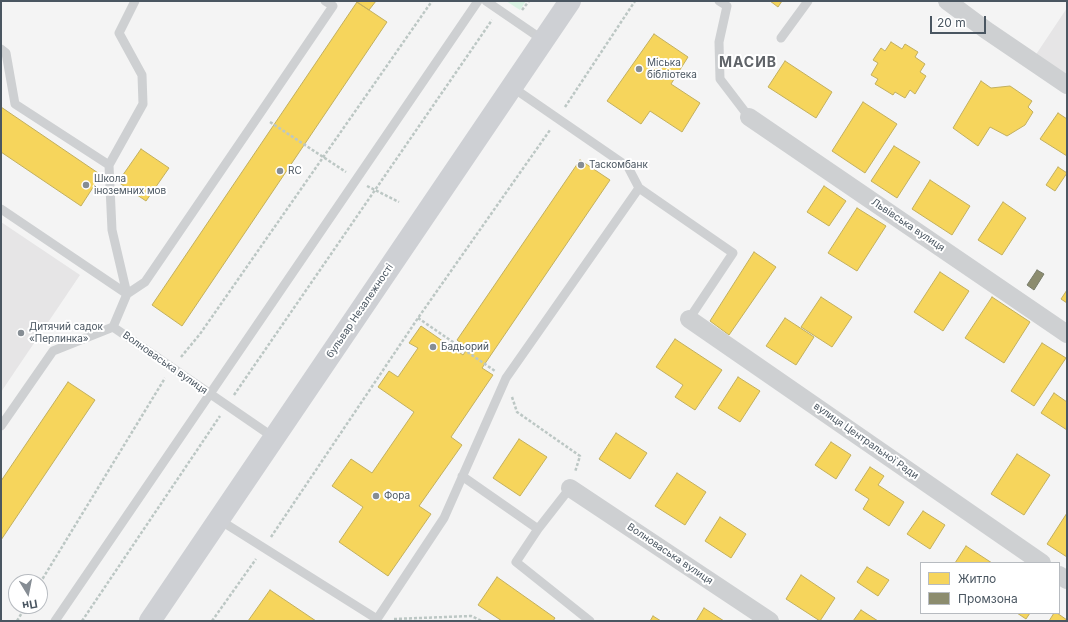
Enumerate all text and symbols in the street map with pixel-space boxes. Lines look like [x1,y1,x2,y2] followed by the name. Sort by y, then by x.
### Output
[932,8,988,34] scale bar
[937,15,966,30] text: 20 m
[719,55,777,71] district label: МАСИВ
[647,57,697,80] place label: Міська бібліотека
[634,64,644,74] marker: Міська бібліотека
[589,159,648,171] place label: Таскомбанк
[576,160,586,170] marker: Таскомбанк
[288,165,302,177] place label: RC
[275,166,285,176] marker: RC
[94,173,166,196] place label: Школа іноземних мов
[81,180,91,190] marker: Школа іноземних мов
[869,196,947,254] street label: Львівська вулиця
[324,262,396,360] street label: бульвар Незалежності
[29,321,103,344] place label: Дитячий садок «Перлинка»
[16,328,26,338] marker: Дитячий садок «Перлинка»
[120,329,210,397] street label: Волноваська вулиця
[441,341,489,353] place label: Бадьорий
[428,342,438,352] marker: Бадьорий
[811,400,921,482] street label: вулиця Центральної Ради
[384,490,410,502] place label: Фора
[371,491,381,501] marker: Фора
[625,521,715,587] street label: Волноваська вулиця
[920,562,1060,614] legend
[958,571,996,586] text: Житло
[8,574,48,614] north arrow
[958,591,1018,606] text: Промзона
[21,597,39,613] text: Пн

